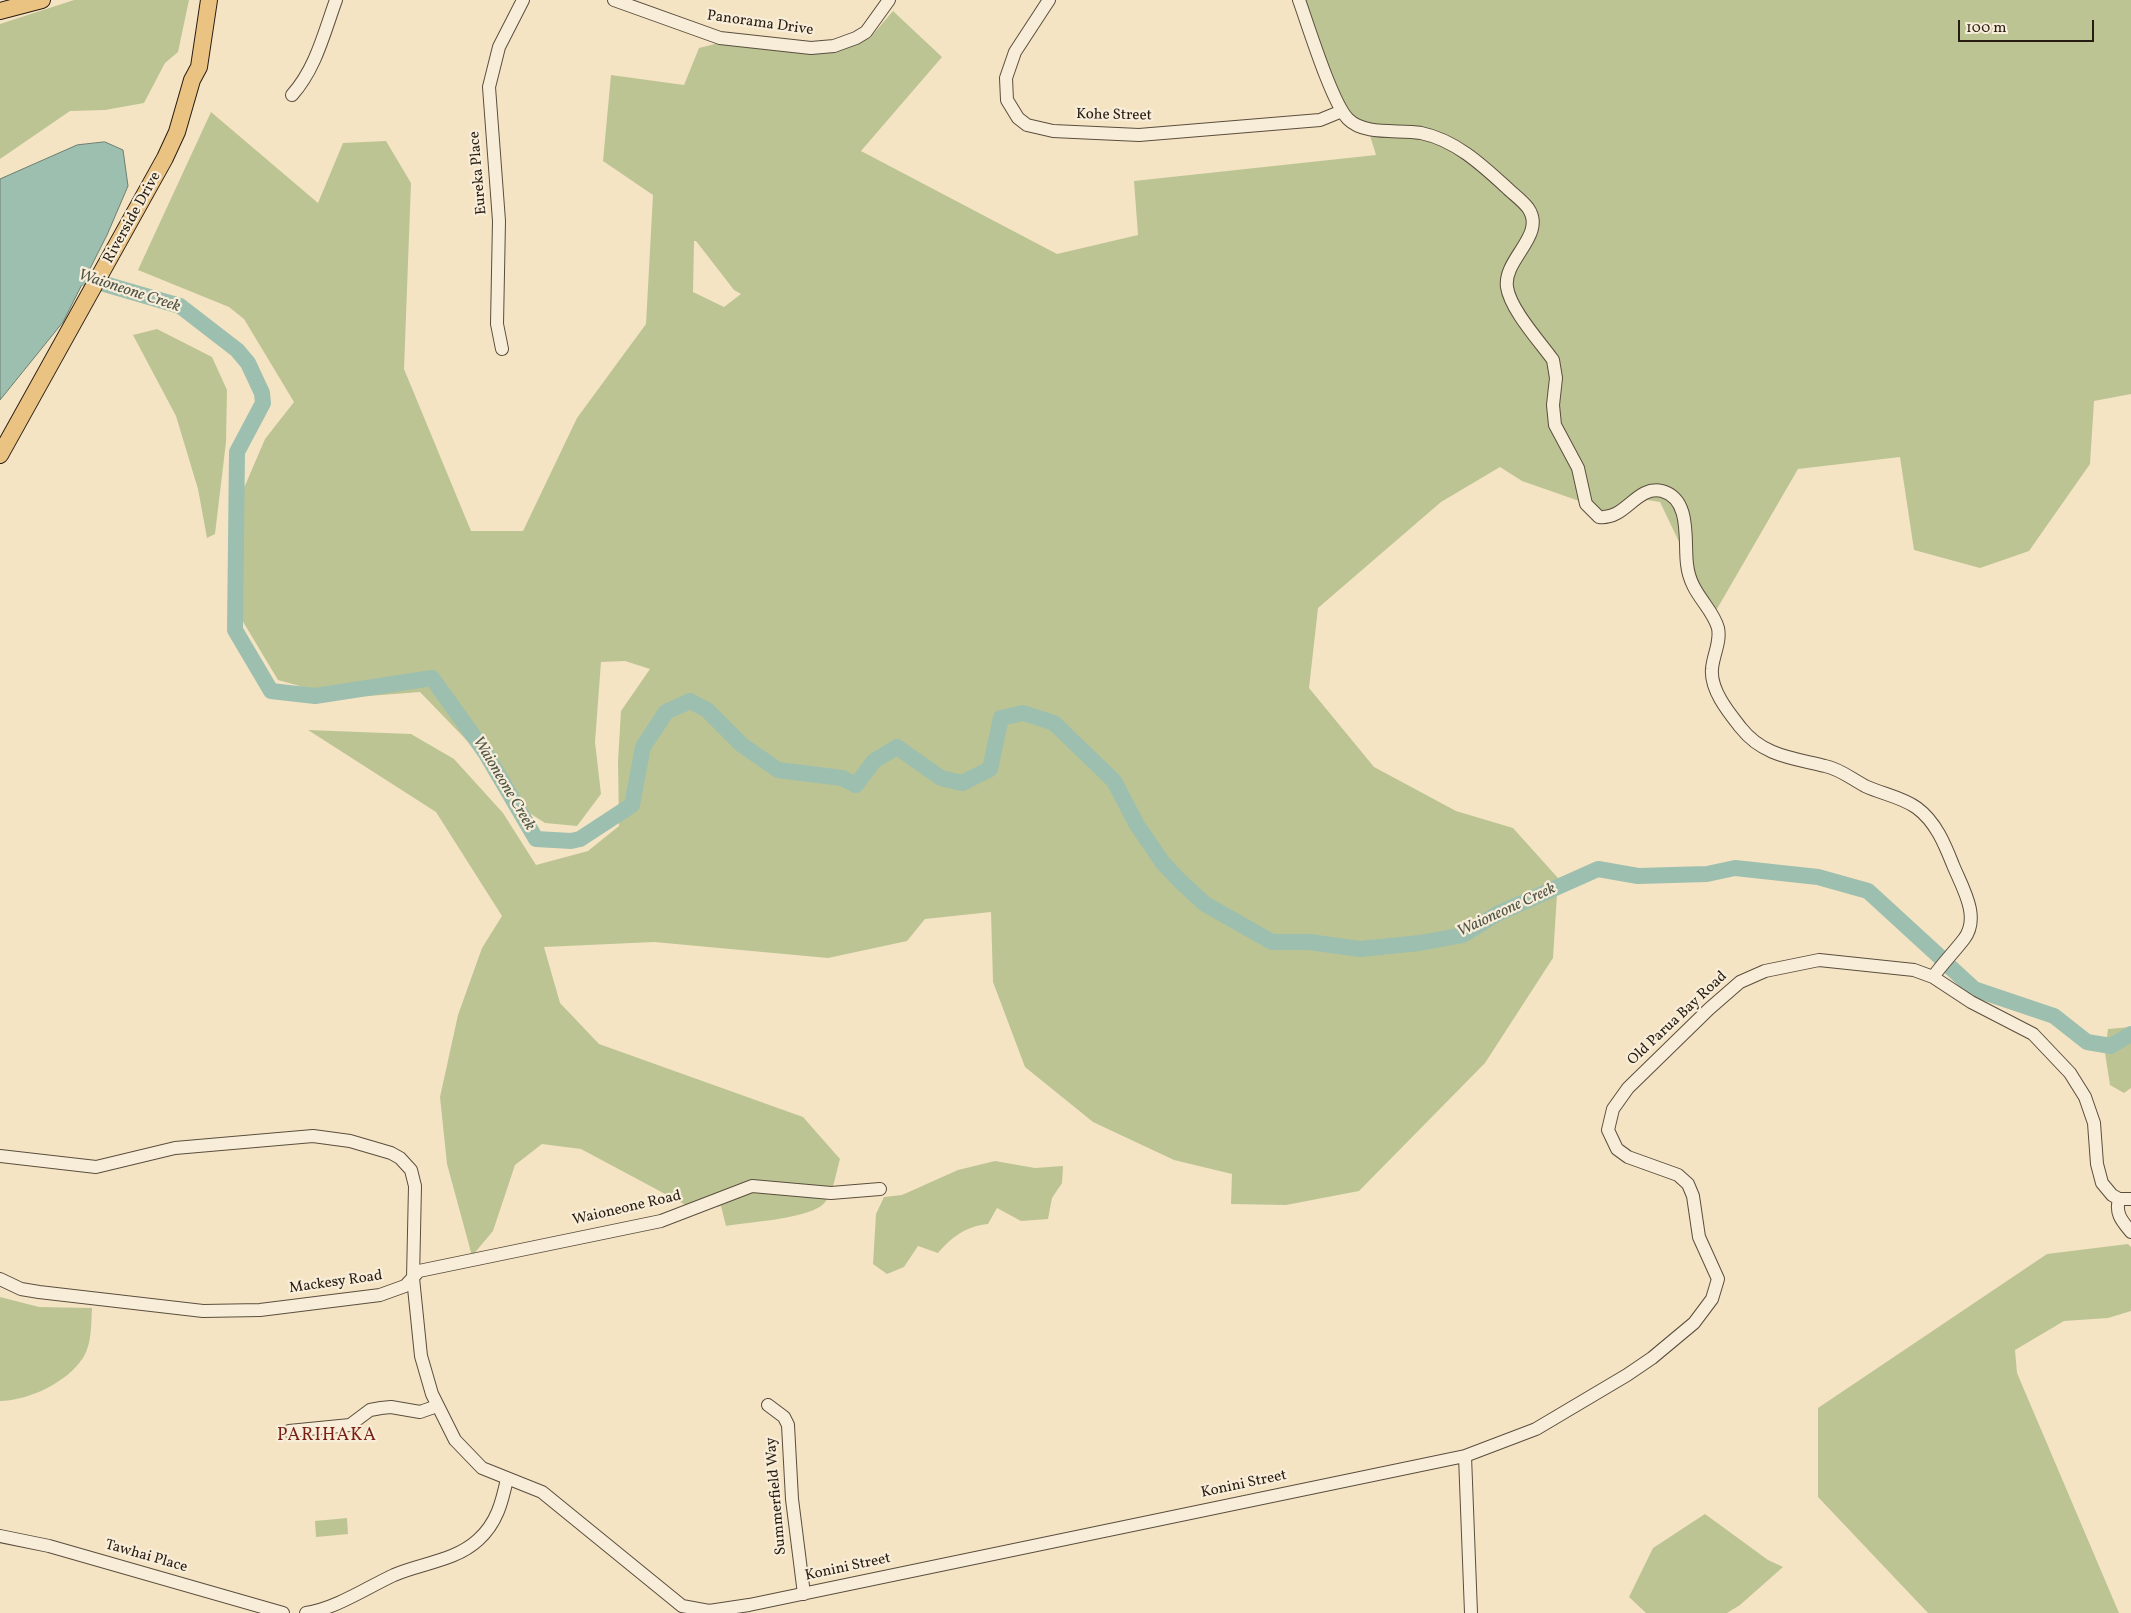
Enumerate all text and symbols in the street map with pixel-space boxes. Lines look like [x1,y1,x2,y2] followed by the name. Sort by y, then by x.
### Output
[706,8,814,40] street label: Panorama Drive
[1961,10,2097,42] scale bar
[1966,18,2006,39] text: 100 m
[1076,106,1152,126] street label: Kohe Street
[466,130,492,216] street label: Eureka Place
[100,169,166,267] street label: Riverside Drive
[75,266,183,318] water label: Waioneone Creek
[467,733,539,835] water label: Waioneone Creek
[1455,880,1559,942] water label: Waioneone Creek
[1624,968,1732,1070] street label: Old Parua Bay Road
[571,1188,683,1230] street label: Waioneone Road
[288,1268,384,1298] street label: Mackesy Road
[276,1426,378,1448] district label: PARIHAKA
[763,1436,791,1556] street label: Summerfield Way
[1200,1467,1288,1503] street label: Konini Street
[103,1537,189,1577] street label: Tawhai Place
[804,1550,892,1586] street label: Konini Street

